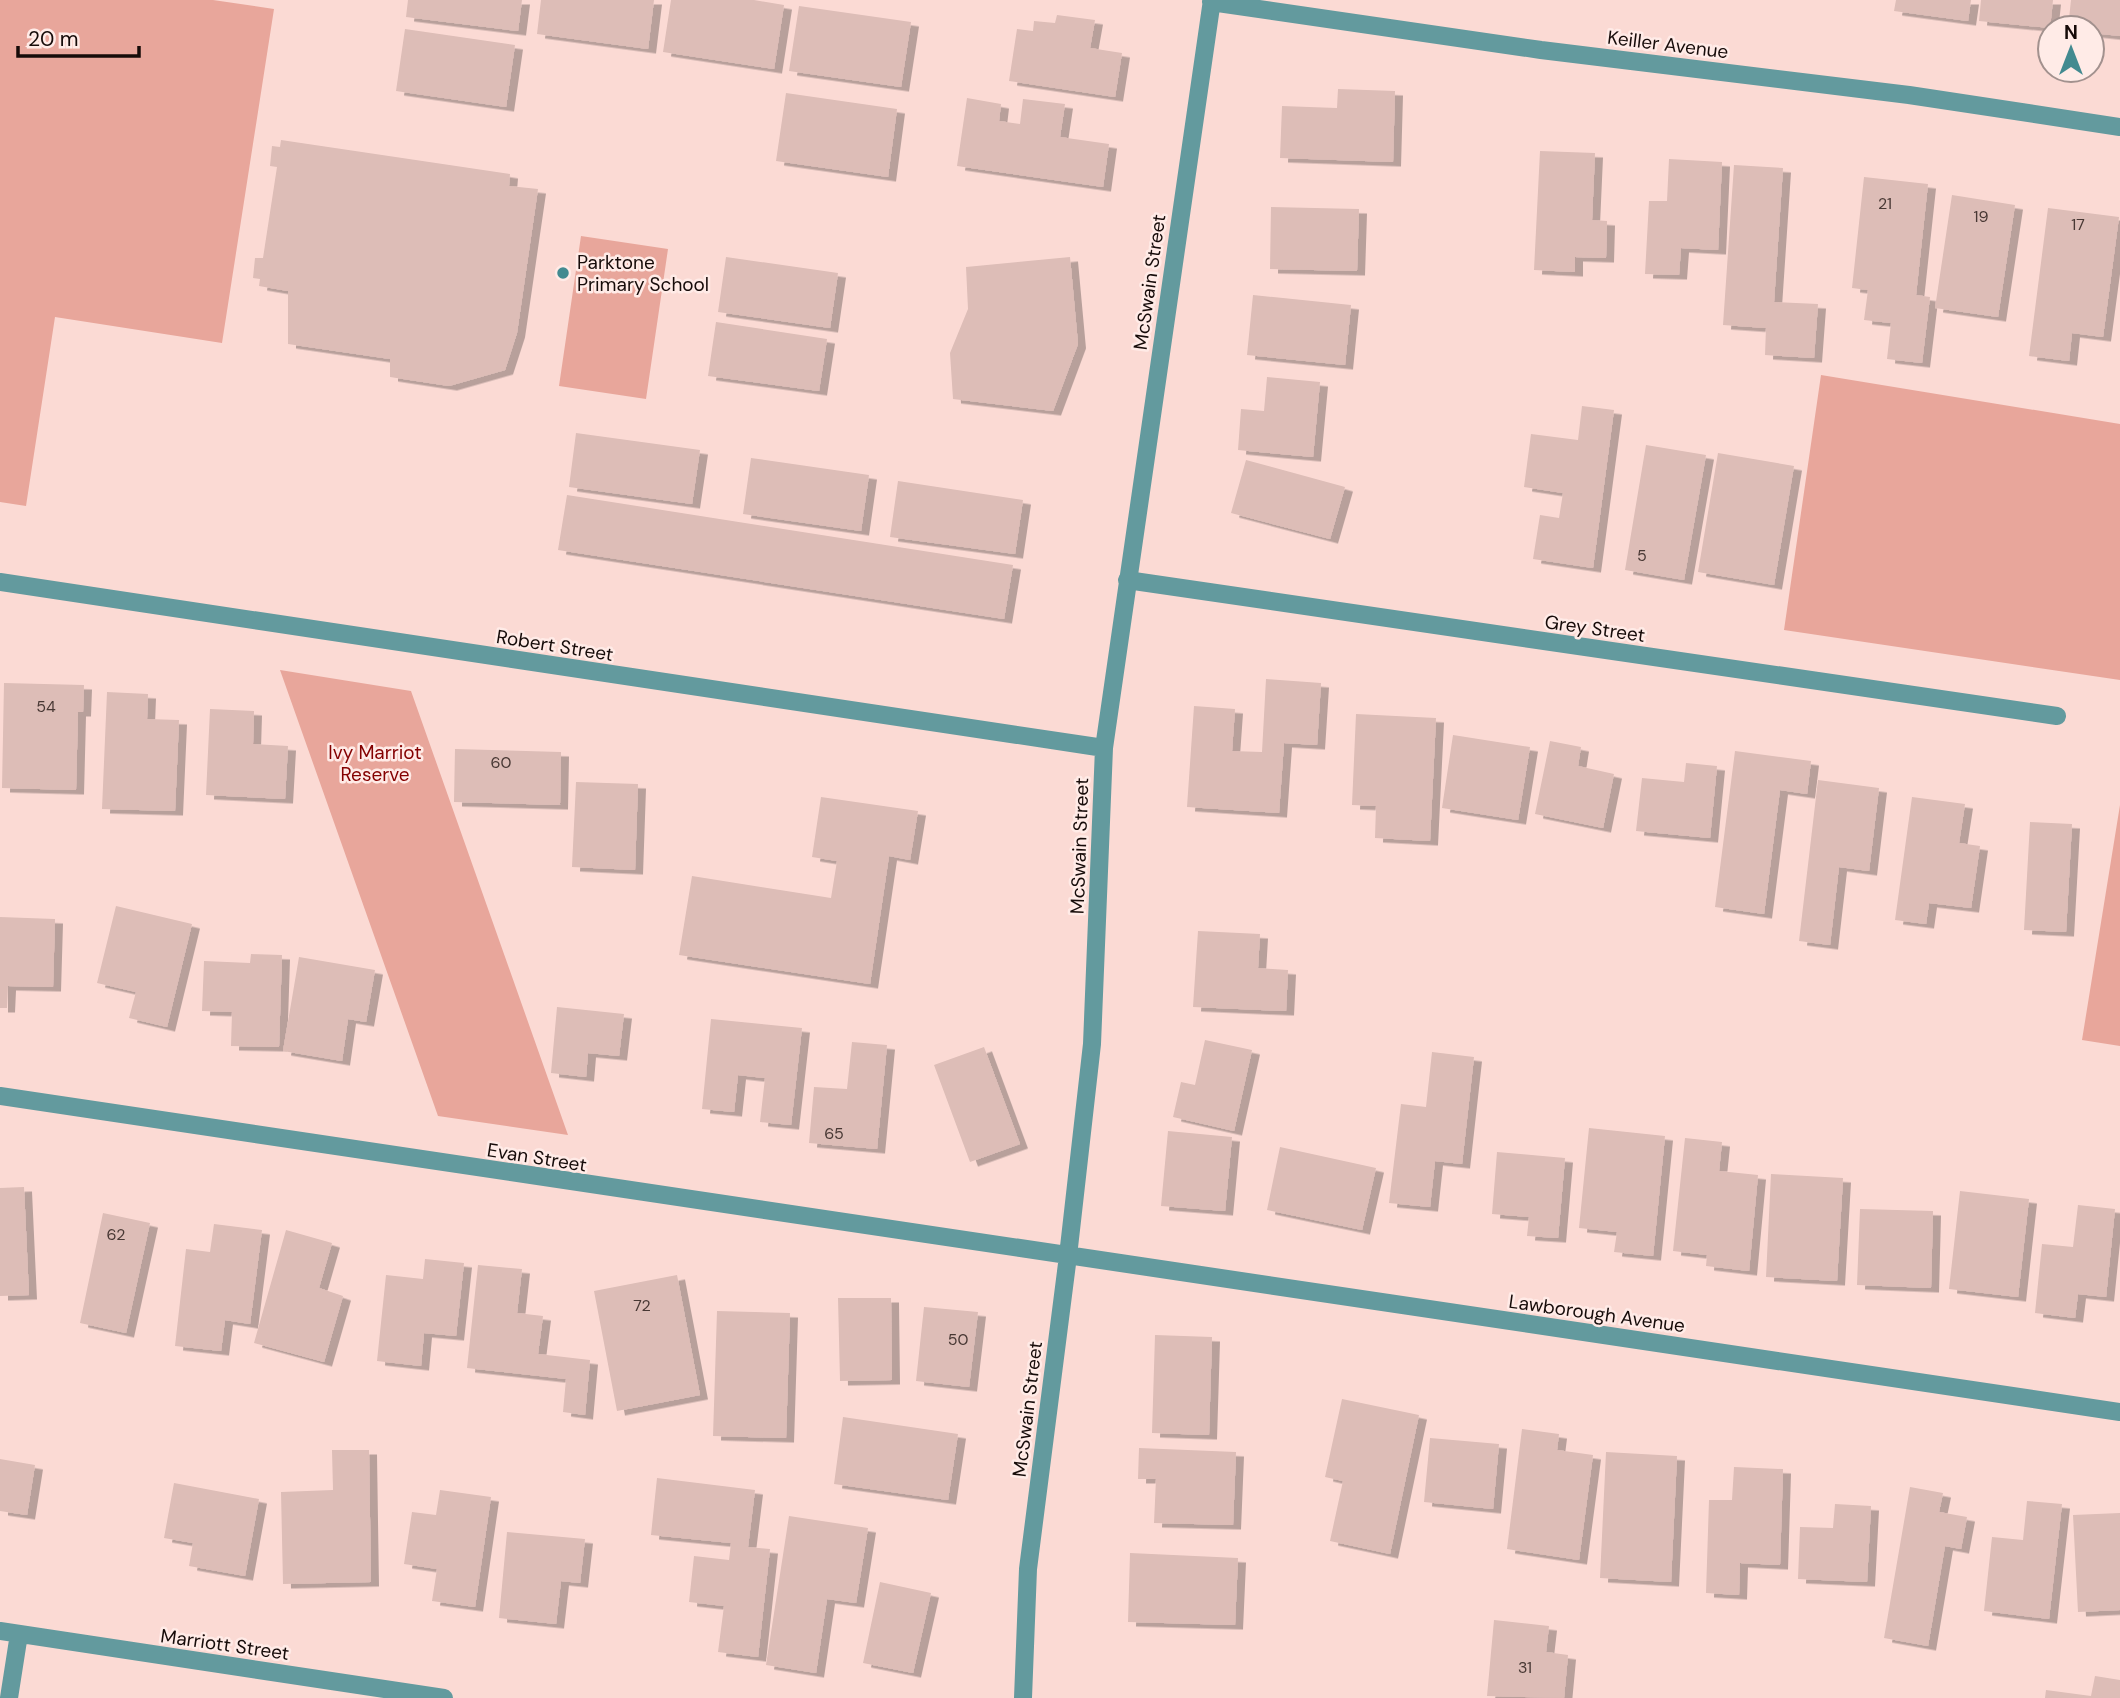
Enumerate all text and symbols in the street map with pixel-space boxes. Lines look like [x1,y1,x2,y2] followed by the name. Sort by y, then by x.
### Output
[18,14,138,58] scale bar
[2036,14,2106,84] north arrow
[2064,20,2078,45] text: N
[28,25,79,53] text: 20 m
[1606,25,1730,64] street label: Keiller Avenue
[1878,193,1892,214] house number: 21
[1973,206,1989,227] house number: 19
[1128,213,1171,352] street label: McSwain Street
[2071,214,2085,235] house number: 17
[577,250,709,297] place label: Parktone Primary School
[555,265,571,281] marker: Parktone Primary School
[1637,545,1647,566] house number: 5
[1543,609,1647,648] street label: Grey Street
[495,624,615,667] street label: Robert Street
[36,696,56,717] house number: 54
[328,740,422,787] park label: Ivy Marriot Reserve
[491,752,512,773] house number: 60
[1065,777,1094,915] street label: McSwain Street
[824,1123,844,1144] house number: 65
[485,1137,588,1178] street label: Evan Street
[107,1224,125,1245] house number: 62
[1507,1289,1687,1338] street label: Lawborough Avenue
[633,1295,651,1316] house number: 72
[948,1329,968,1350] house number: 50
[1007,1340,1048,1478] street label: McSwain Street
[159,1623,291,1666] street label: Marriott Street
[1518,1657,1532,1678] house number: 31

